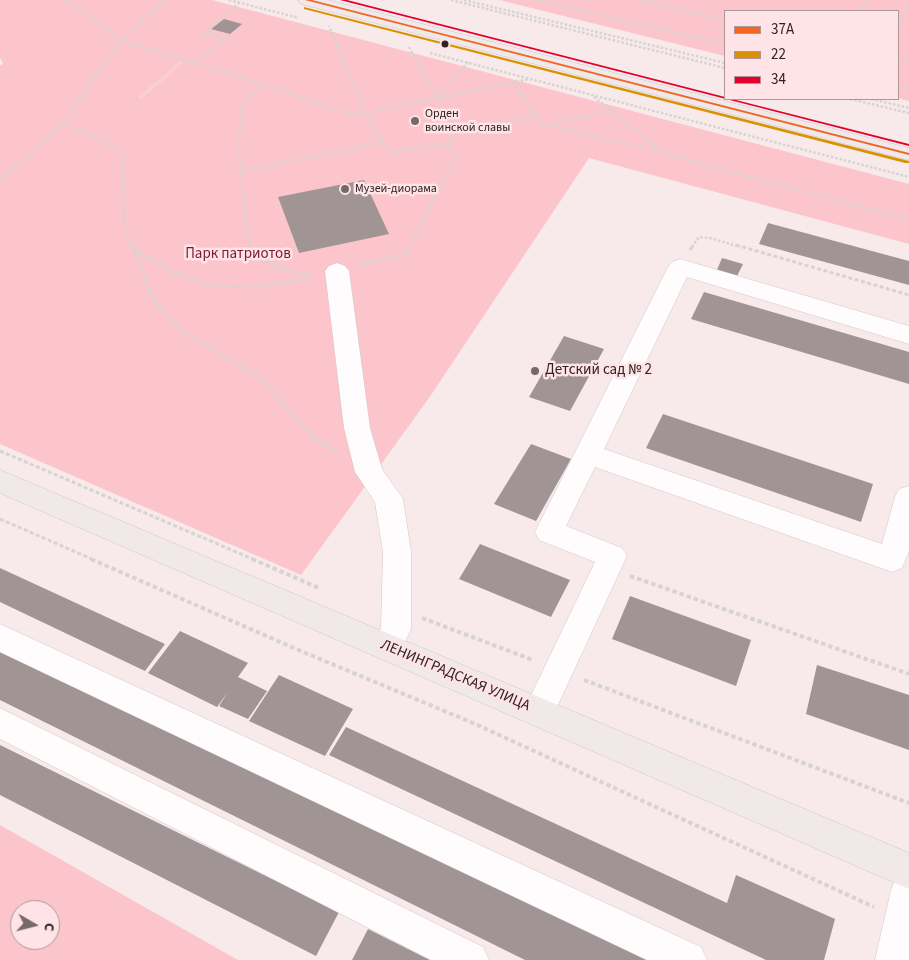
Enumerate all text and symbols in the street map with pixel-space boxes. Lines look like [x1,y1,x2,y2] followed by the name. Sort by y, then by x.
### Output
[724,10,899,100] legend
[771,19,794,40] text: 37А
[440,39,450,49] unlabelled marker
[771,44,786,65] text: 22
[771,69,786,90] text: 34
[425,107,510,135] place label: Орден воинской славы
[409,115,421,127] marker: Орден воинской славы
[355,182,437,196] place label: Музей-диорама
[339,183,351,195] marker: Музей-диорама
[185,246,291,264] park label: Парк патриотов
[545,362,652,380] place label: Детский сад № 2
[529,365,541,377] marker: Детский сад № 2
[378,636,532,716] street label: ЛЕНИНГРАДСКАЯ УЛИЦА
[10,900,60,950] north arrow
[38,922,59,932] text: С

